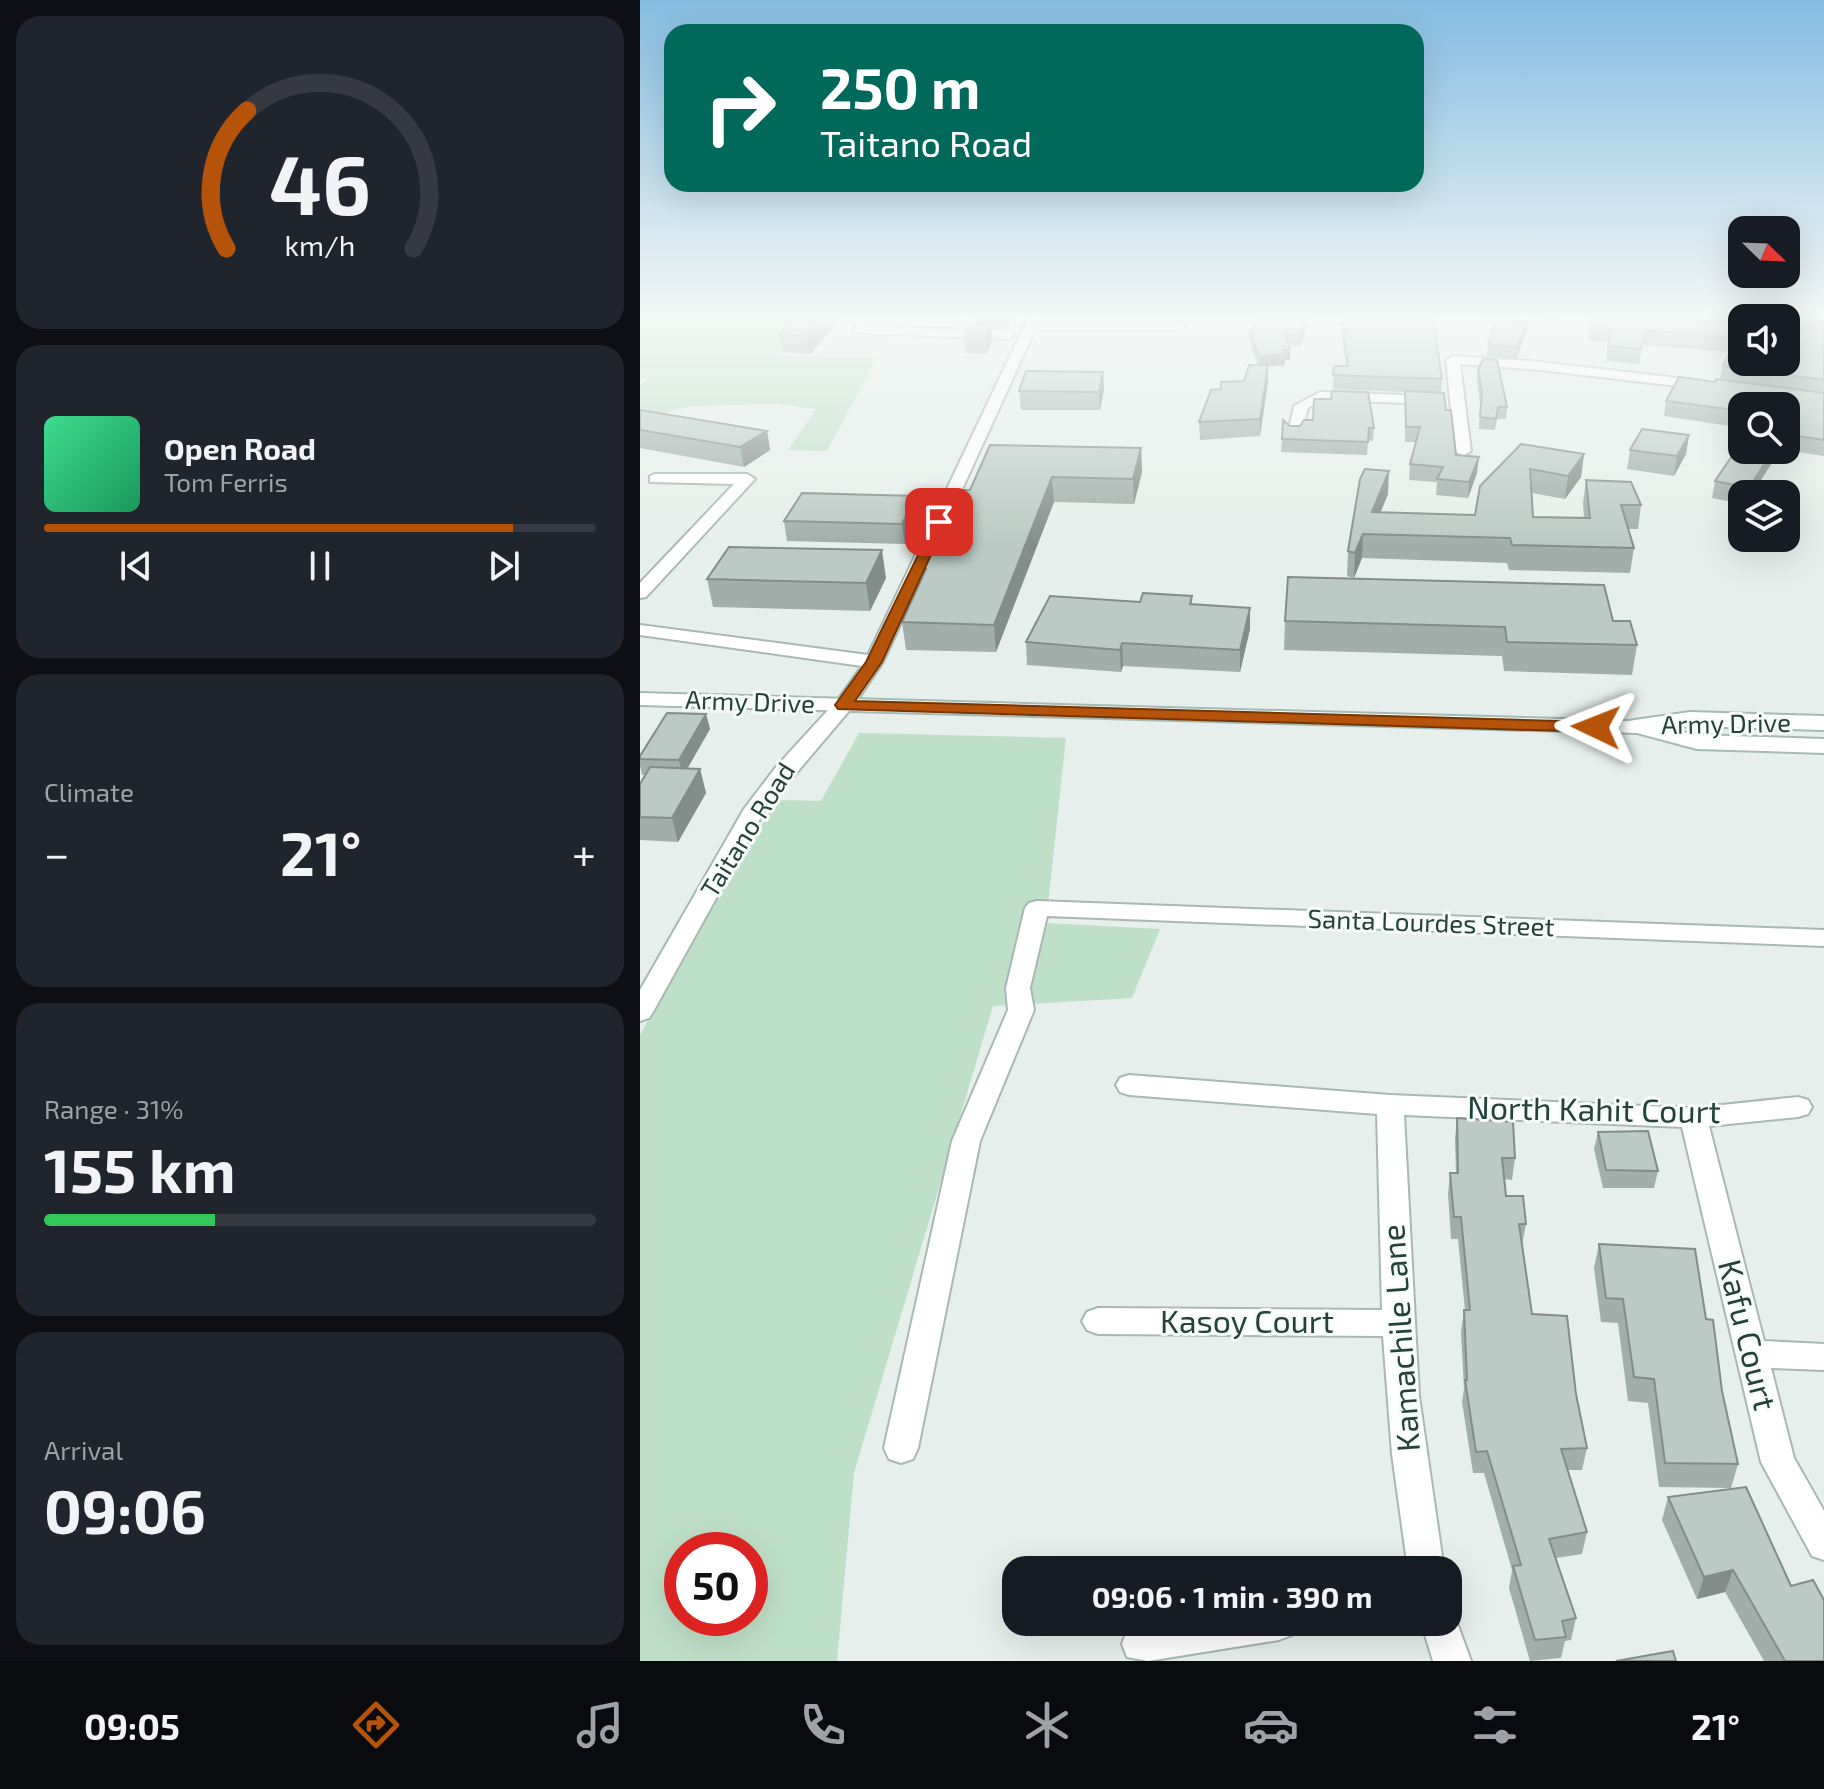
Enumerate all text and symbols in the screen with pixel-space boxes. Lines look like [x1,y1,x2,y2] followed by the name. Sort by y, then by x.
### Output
[820,53,980,120] text: 250 m
[688,56,792,160] icon: right
[820,121,1032,164] text: Taitano Road
[269,131,371,231] text: 46
[1728,216,1800,288] north arrow
[1728,216,1800,552] map controls
[285,227,355,262] text: km/h
[1728,304,1800,376] button: sound
[1728,392,1800,464] button: search
[164,430,316,466] text: Open Road
[164,466,288,497] text: Tom Ferris
[1728,480,1800,552] button: layers
[905,488,973,556] pin
[917,500,961,544] icon: arrive
[114,544,158,588] icon: previous
[298,544,342,588] icon: pause
[482,544,526,588] icon: next
[685,683,816,718] street label: Army Drive
[1554,685,1638,769] position arrow
[1661,706,1791,739] street label: Army Drive
[693,756,800,902] street label: Taitano Road
[44,776,134,807] text: Climate
[280,816,361,888] text: 21°
[44,826,70,879] text: −
[572,826,596,879] text: +
[1307,902,1555,941] street label: Santa Lourdes Street
[1467,1087,1721,1129] street label: North Kahit Court
[44,1093,184,1124] text: Range · 31%
[44,1133,236,1205] text: 155 km
[1372,1223,1426,1453] street label: Kamachile Lane
[1712,1255,1786,1414] street label: Kafu Court
[1160,1301,1334,1339] street label: Kasoy Court
[44,1434,123,1465] text: Arrival
[44,1474,206,1546] text: 09:06
[664,1532,768,1636] speed limit sign: 50
[1092,1578,1372,1614] text: 09:06 · 1 min · 390 m
[348,1697,404,1753] icon: directions
[572,1697,628,1753] icon: music
[795,1697,851,1753] icon: phone
[1019,1697,1075,1753] icon: climate
[1243,1697,1299,1753] icon: car
[1467,1697,1523,1753] icon: filters
[84,1704,180,1747] text: 09:05
[1691,1704,1740,1747] text: 21°

